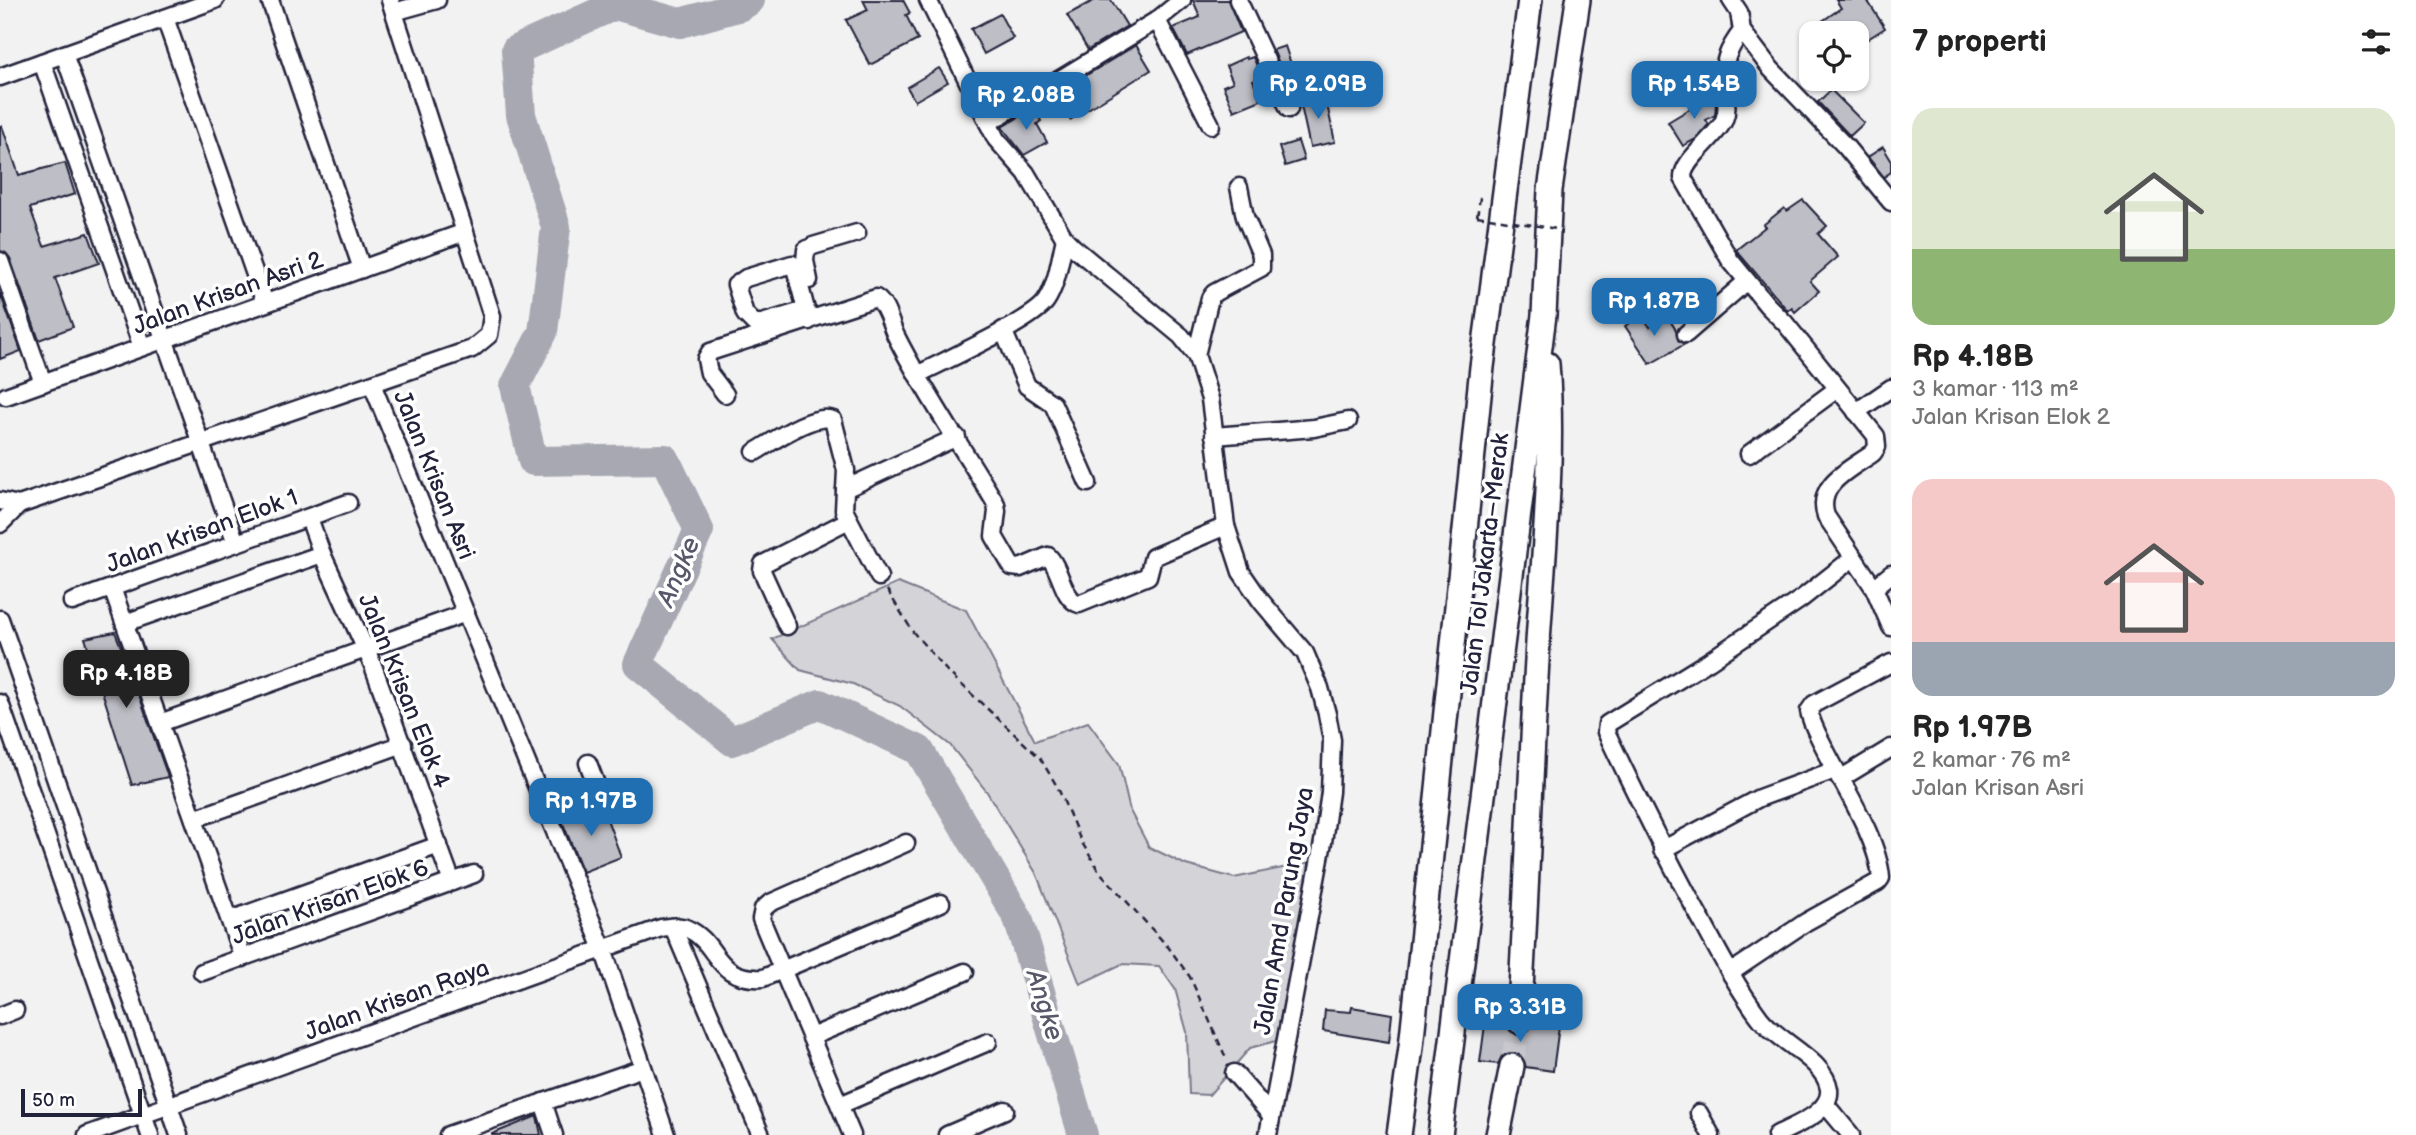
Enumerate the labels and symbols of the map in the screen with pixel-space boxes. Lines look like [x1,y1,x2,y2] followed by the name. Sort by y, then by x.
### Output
[1246,61,1390,121] pin: Rp 2.09B
[1622,61,1766,121] pin: Rp 1.54B
[954,72,1098,132] pin: Rp 2.08B
[129,245,327,341] street label: Jalan Krisan Asri 2
[1582,278,1726,338] pin: Rp 1.87B
[387,386,481,564] street label: Jalan Krisan Asri
[1455,431,1515,697] street label: Jalan Tol Jakarta–Merak
[102,483,302,579] street label: Jalan Krisan Elok 1
[650,533,707,613] water label: Angke
[352,590,456,793] street label: Jalan Krisan Elok 4
[54,650,198,710] pin: Rp 4.18B
[519,778,663,838] pin: Rp 1.97B
[1248,785,1320,1037] street label: Jalan Amd Parung Jaya
[228,853,432,951] street label: Jalan Krisan Elok 6
[301,953,493,1047] street label: Jalan Krisan Raya
[1018,964,1069,1044] water label: Angke
[1448,984,1592,1044] pin: Rp 3.31B
[21,1086,142,1118] scale bar

